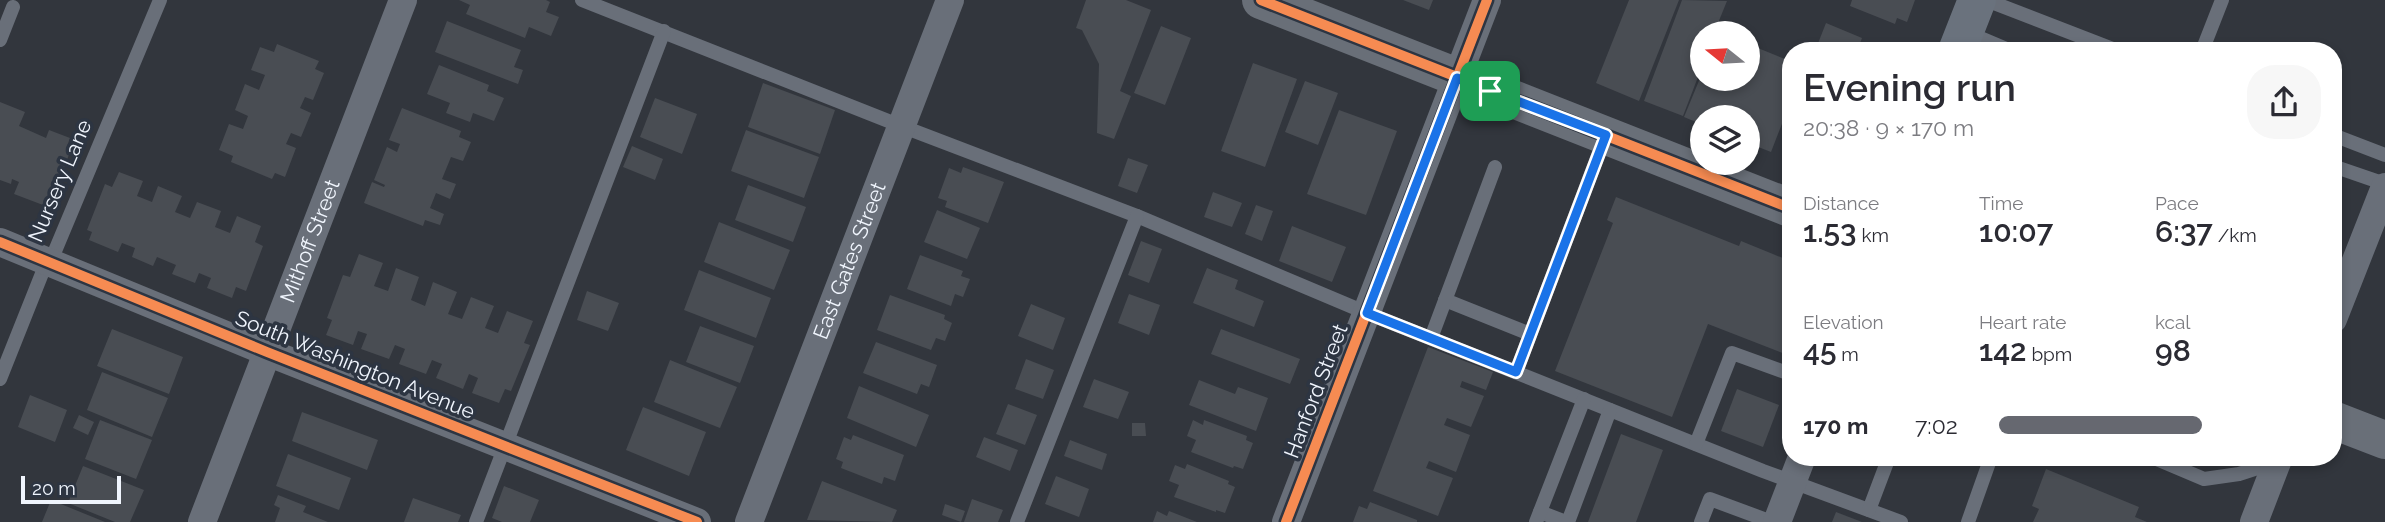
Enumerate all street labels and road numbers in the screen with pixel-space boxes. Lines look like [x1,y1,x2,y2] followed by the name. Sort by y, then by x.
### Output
[23,116,97,246] street label: Nursery Lane
[275,176,345,306] street label: Mithoff Street
[808,179,891,343] street label: East Gates Street
[232,305,479,424] street label: South Washington Avenue
[1278,320,1353,461] street label: Hanford Street

